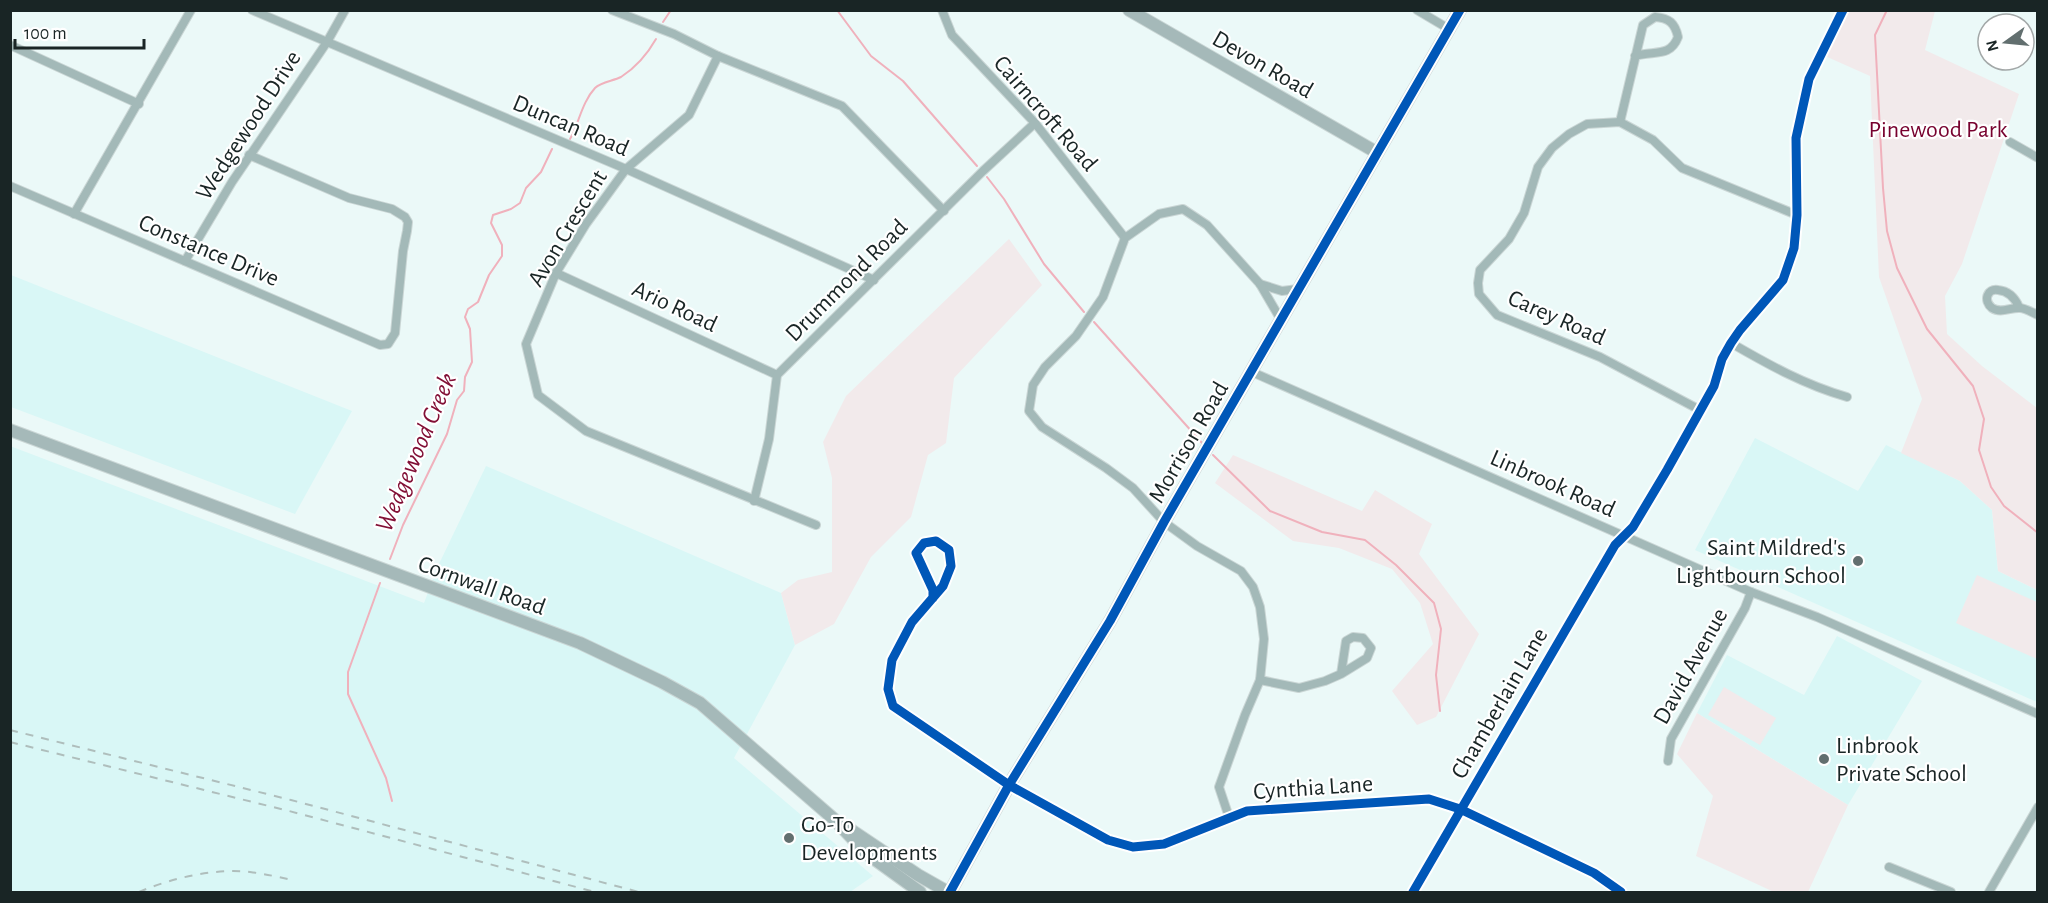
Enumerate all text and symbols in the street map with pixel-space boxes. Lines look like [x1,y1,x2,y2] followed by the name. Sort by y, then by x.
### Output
[15,12,144,50] scale bar
[1976,12,2036,72] north arrow
[24,25,67,43] text: 100 m
[1208,26,1317,103] street label: Devon Road
[1983,38,2002,53] text: N
[192,47,306,204] street label: Wedgewood Drive
[989,51,1102,176] street label: Cairncroft Road
[509,91,632,161] street label: Duncan Road
[1869,118,2008,142] park label: Pinewood Park
[524,166,612,291] street label: Avon Crescent
[135,211,282,291] street label: Constance Drive
[781,215,912,346] street label: Drummond Road
[628,277,721,337] street label: Ario Road
[1504,286,1609,350] street label: Carey Road
[371,369,461,536] water label: Wedgewood Creek
[1145,378,1233,507] street label: Morrison Road
[1486,446,1619,522] street label: Linbrook Road
[1676,536,1846,588] place label: Saint Mildred's Lightbourn School
[415,552,549,620] street label: Cornwall Road
[1851,554,1865,568] marker: Saint Mildred's Lightbourn School
[1649,604,1733,729] street label: David Avenue
[1447,624,1553,783] street label: Chamberlain Lane
[1836,734,1967,786] place label: Linbrook Private School
[1817,752,1831,766] marker: Linbrook Private School
[1252,772,1374,804] street label: Cynthia Lane
[801,813,937,865] place label: Go-To Developments
[782,831,796,845] marker: Go-To Developments

